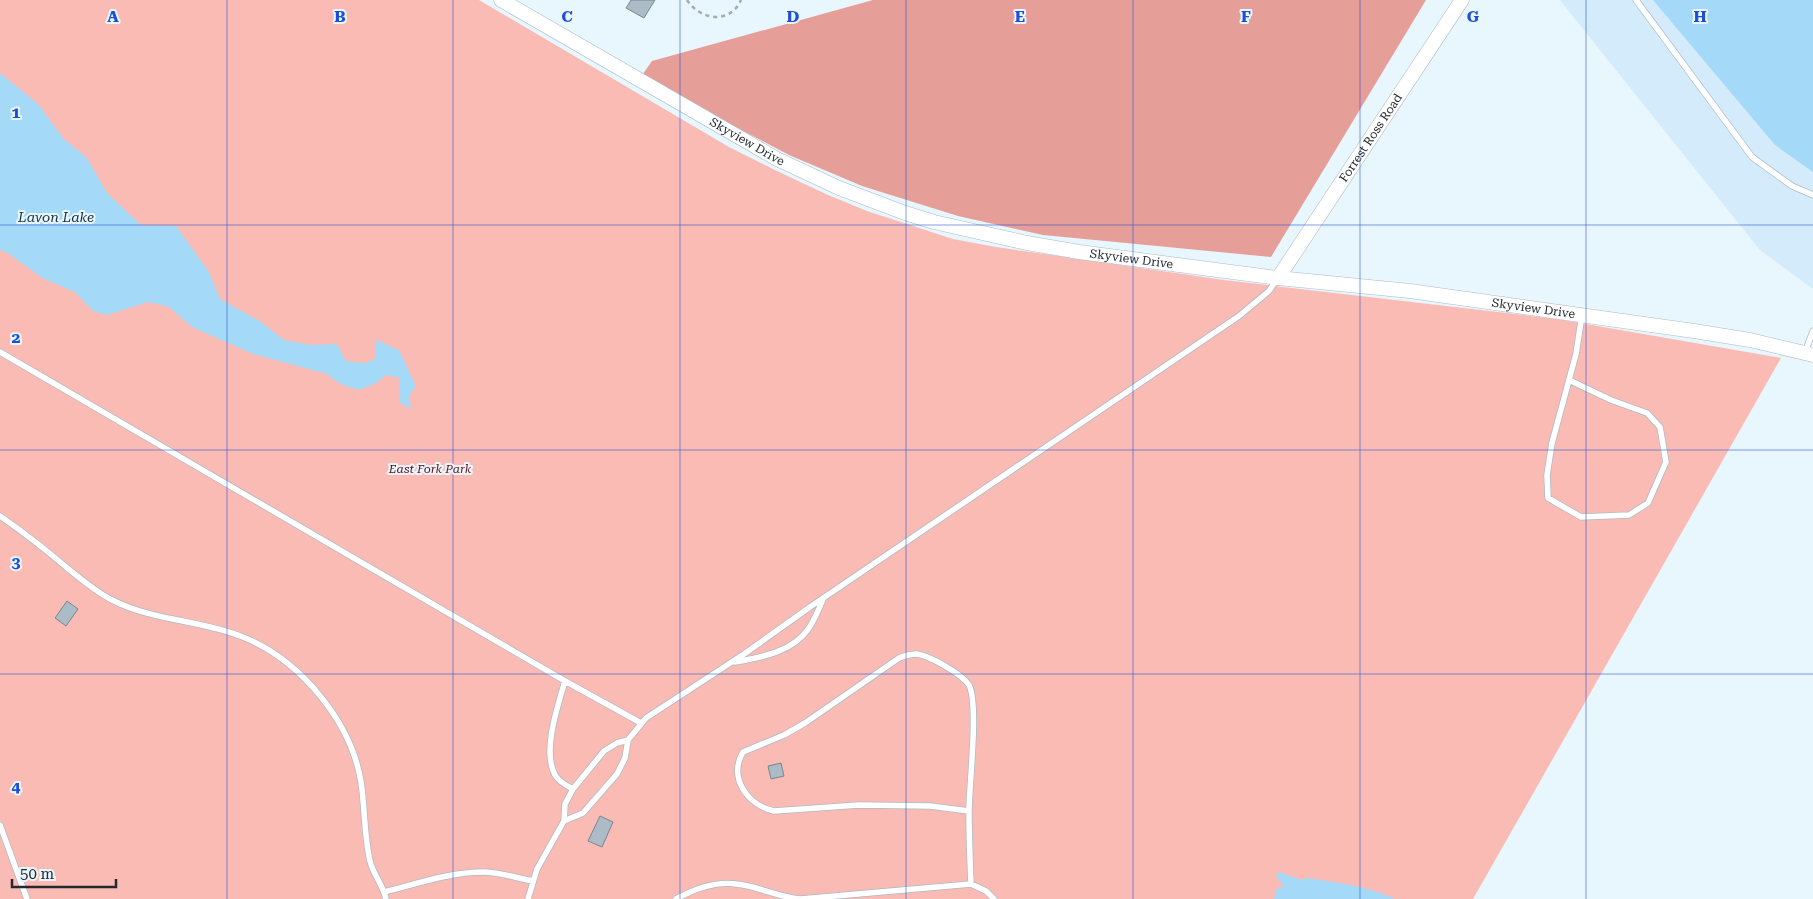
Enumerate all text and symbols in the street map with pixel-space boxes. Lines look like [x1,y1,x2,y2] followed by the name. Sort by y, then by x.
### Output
[107,7,119,26] text: A
[334,7,346,26] text: B
[561,7,573,26] text: C
[787,7,800,26] text: D
[1015,7,1025,26] text: E
[1241,7,1251,26] text: F
[1467,7,1480,26] text: G
[1693,7,1707,26] text: H
[1336,91,1405,185] street label: Forrest Ross Road
[12,103,21,122] text: 1
[707,115,787,169] street label: Skyview Drive
[17,209,94,225] water label: Lavon Lake
[1089,246,1174,271] street label: Skyview Drive
[1491,296,1576,321] street label: Skyview Drive
[12,328,21,347] text: 2
[388,462,472,476] park label: East Fork Park
[12,553,21,572] text: 3
[12,777,21,796] text: 4
[12,856,116,888] scale bar
[20,865,55,883] text: 50 m

